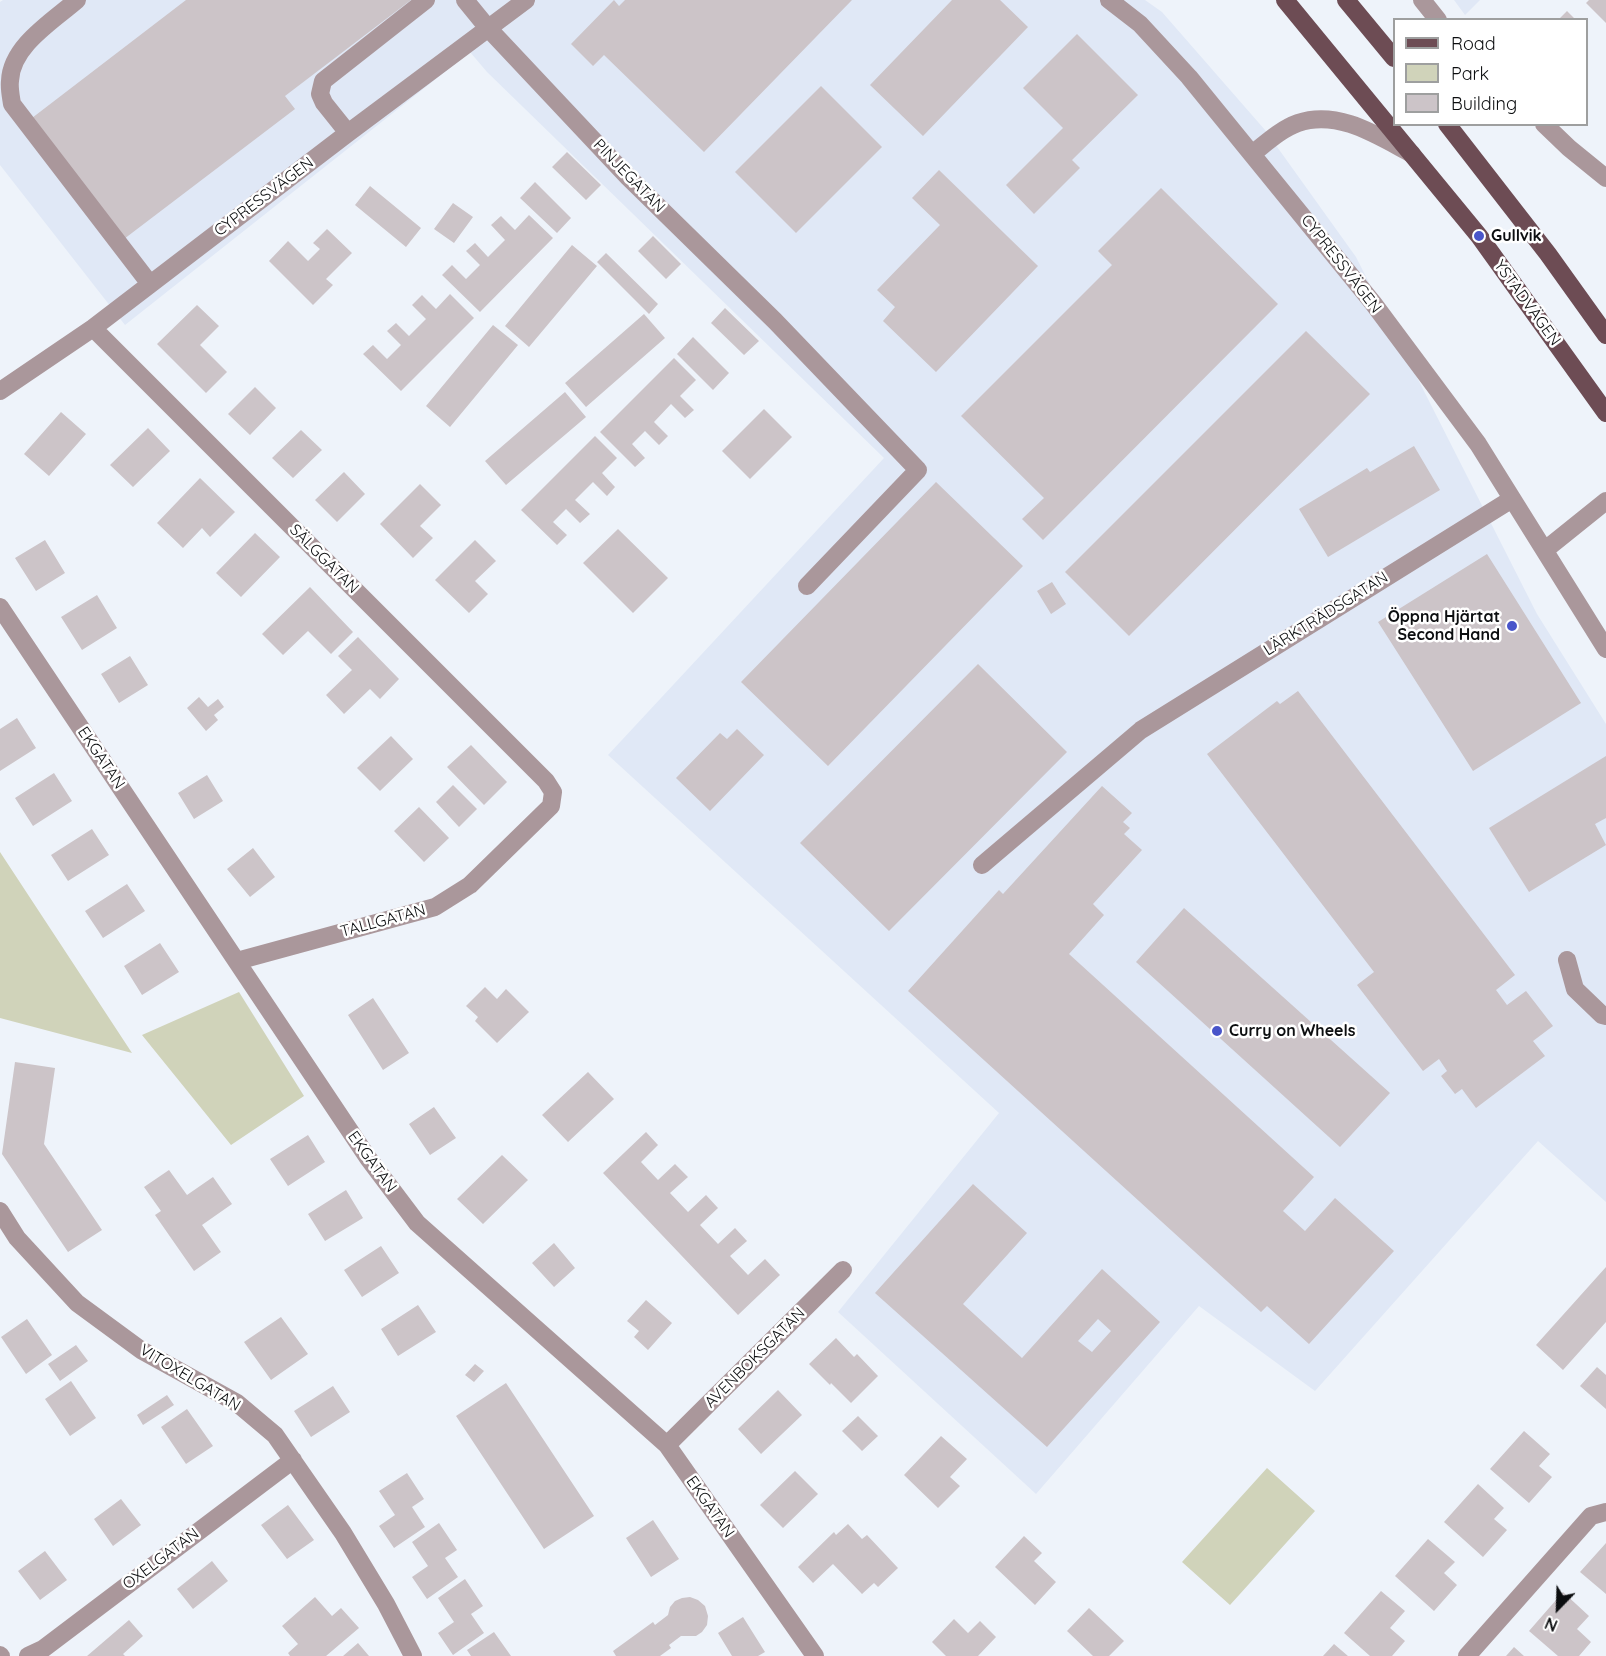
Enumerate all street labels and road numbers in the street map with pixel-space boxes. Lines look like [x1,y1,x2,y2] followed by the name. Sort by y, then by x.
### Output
[589,135,669,217] street label: PINJEGATAN
[210,153,318,241] street label: CYPRESSVÄGEN
[1297,211,1385,317] street label: CYPRESSVÄGEN
[1490,257,1564,349] street label: YSTADVÄGEN
[285,520,363,598] street label: SÄLGGATAN
[1260,568,1392,660] street label: LÄRKTRÄDSGATAN
[73,723,129,793] street label: EKGATAN
[338,900,428,942] street label: TALLGATAN
[343,1128,401,1196] street label: EKGATAN
[701,1304,809,1412] street label: AVENBOKSGATAN
[136,1340,244,1416] street label: VITOXELGATAN
[682,1472,738,1542] street label: EKGATAN
[119,1524,203,1594] street label: OXELGATAN

